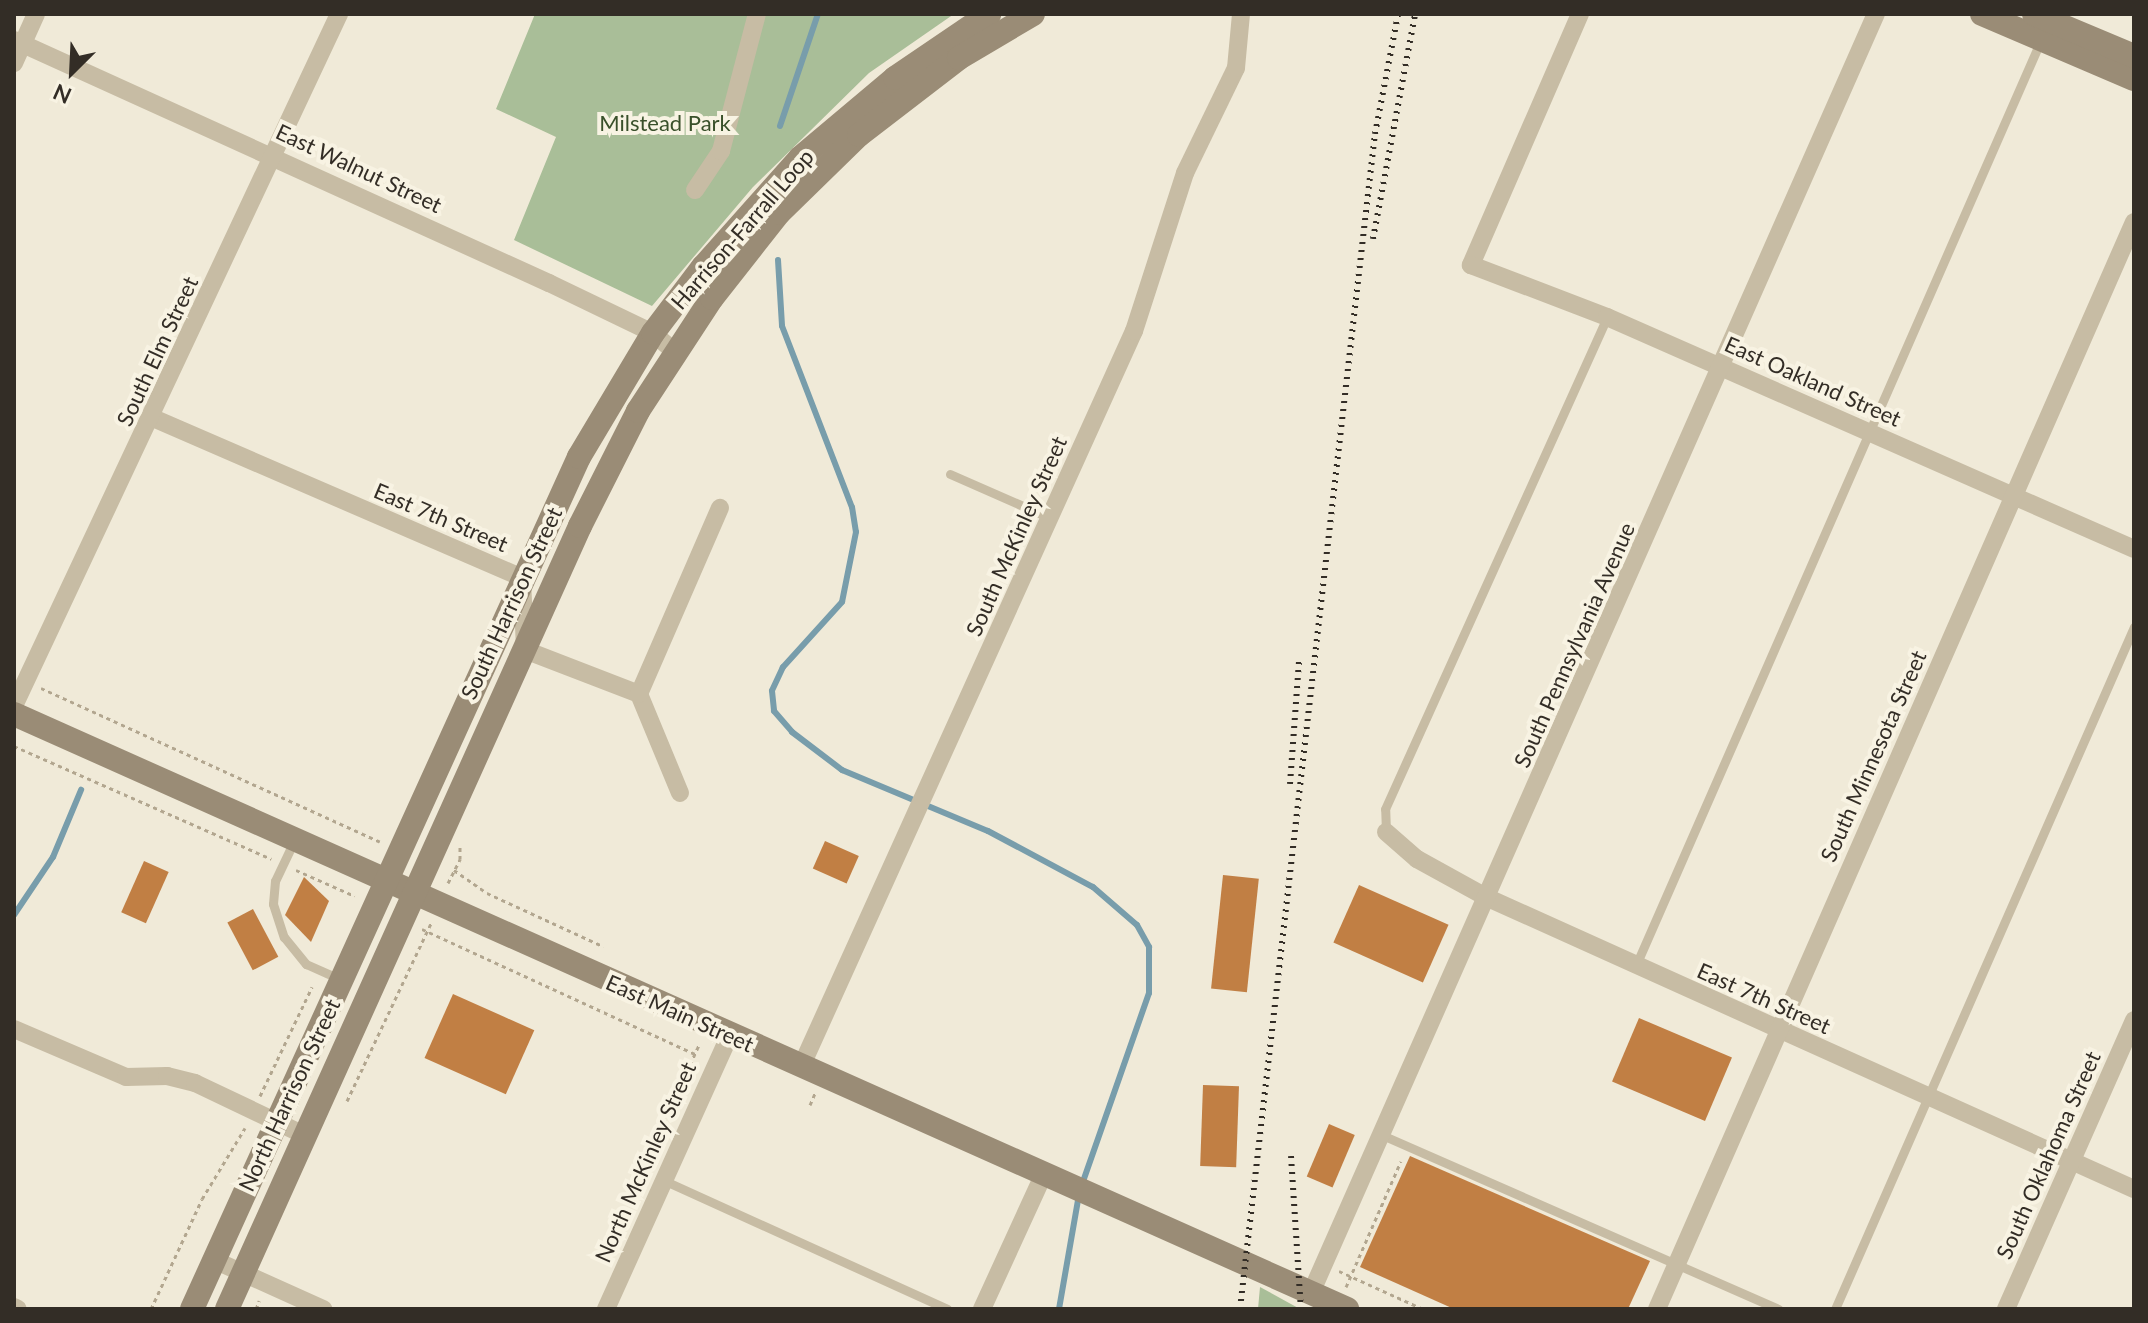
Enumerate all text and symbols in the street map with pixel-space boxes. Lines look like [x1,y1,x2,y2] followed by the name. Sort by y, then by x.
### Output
[32,32,112,112] north arrow
[49,79,75,110] text: N
[599,110,731,136] park label: Milstead Park
[272,118,446,218] street label: East Walnut Street
[665,144,819,314] street label: Harrison-Farrall Loop
[111,272,203,430] street label: South Elm Street
[1721,330,1905,432] street label: East Oakland Street
[960,432,1072,640] street label: South McKinley Street
[370,477,512,557] street label: East 7th Street
[455,503,567,703] street label: South Harrison Street
[1508,518,1640,772] street label: South Pennsylvania Avenue
[1815,646,1931,866] street label: South Minnesota Street
[1693,957,1835,1039] street label: East 7th Street
[602,969,758,1057] street label: East Main Street
[233,995,345,1195] street label: North Harrison Street
[1990,1047,2106,1263] street label: South Oklahoma Street
[589,1058,701,1266] street label: North McKinley Street

